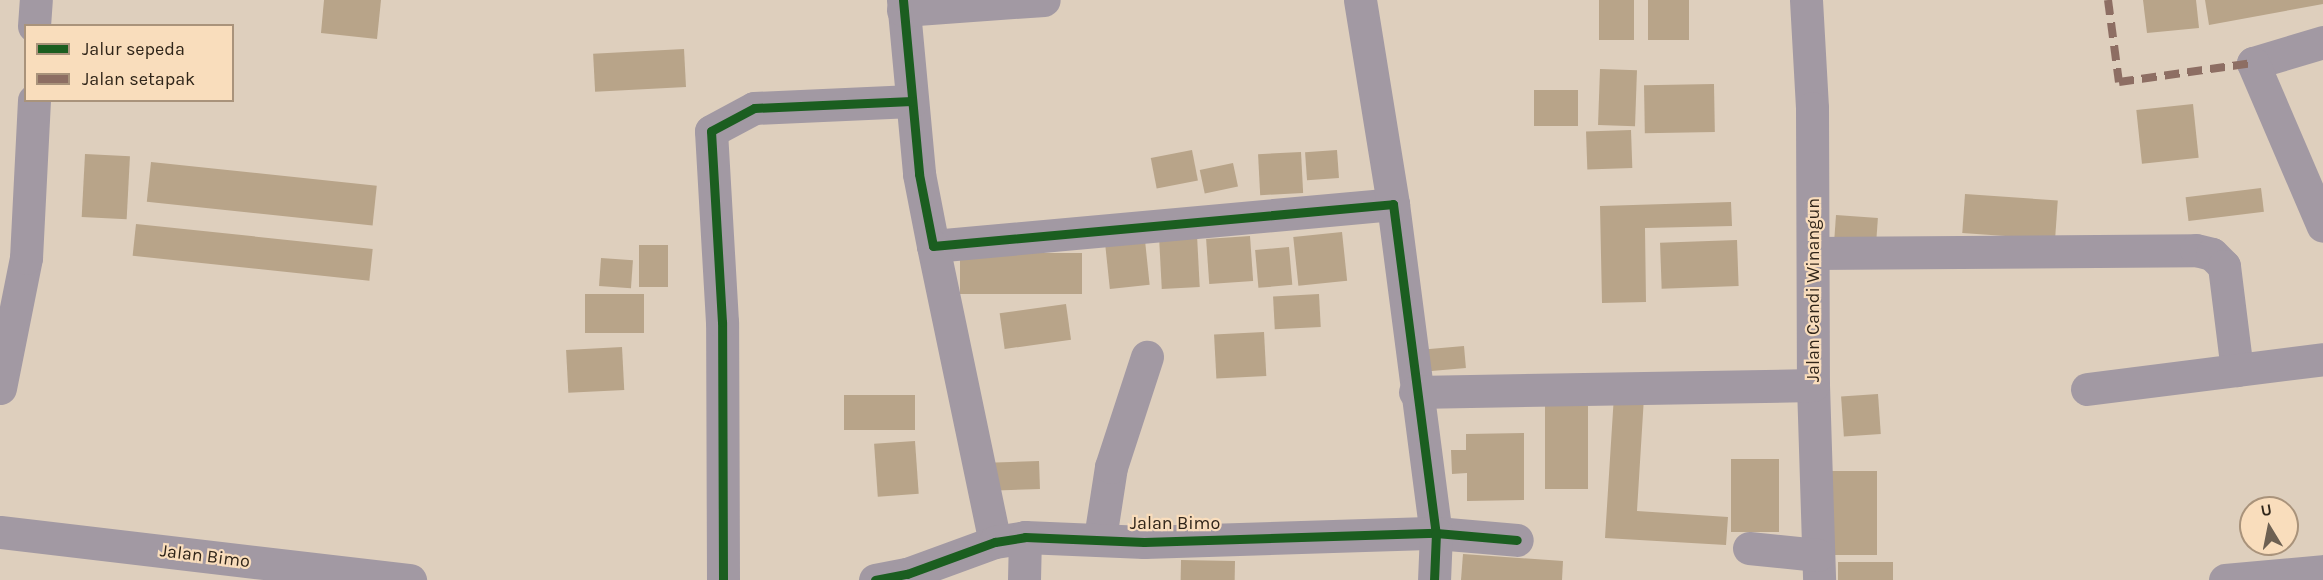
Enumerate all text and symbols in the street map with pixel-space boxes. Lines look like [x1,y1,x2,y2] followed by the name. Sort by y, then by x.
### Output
[24,24,234,102] legend
[82,38,185,60] text: Jalur sepeda
[82,68,195,90] text: Jalan setapak
[1802,198,1824,382] street label: Jalan Candi Winangun
[2239,496,2299,556] north arrow
[2259,499,2273,520] text: U
[1130,512,1220,534] street label: Jalan Bimo
[159,540,251,572] street label: Jalan Bimo

